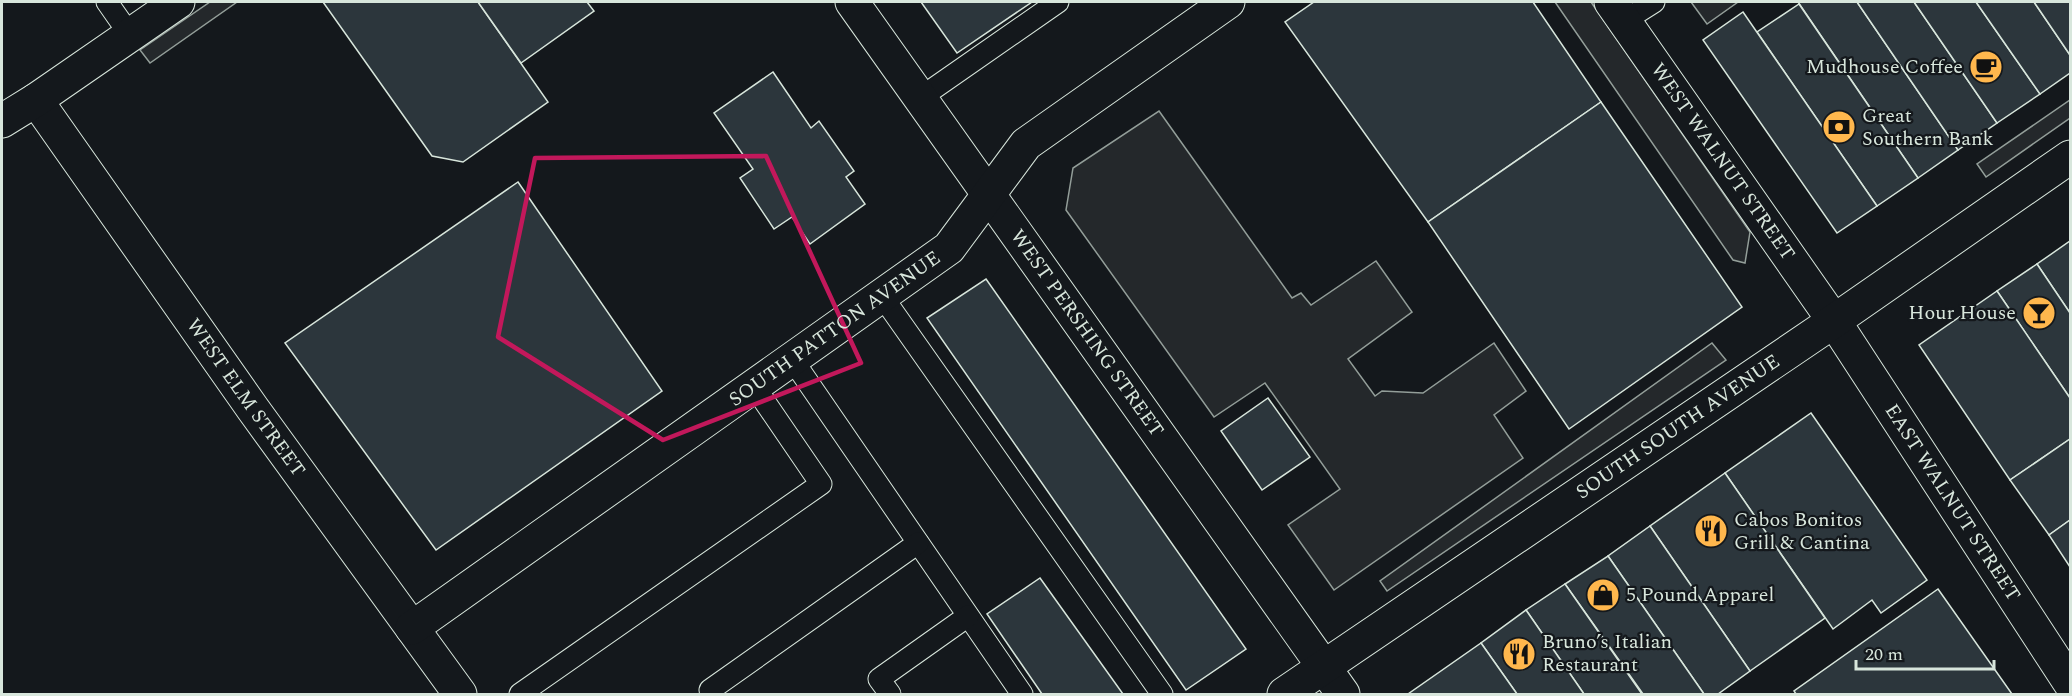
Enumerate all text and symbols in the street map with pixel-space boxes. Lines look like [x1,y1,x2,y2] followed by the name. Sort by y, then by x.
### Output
[1968,49,2004,85] cafe icon: Mudhouse Coffee
[1806,52,1963,82] place label: Mudhouse Coffee
[1643,57,1802,267] street label: WEST WALNUT STREET
[1862,101,1994,154] place label: Great Southern Bank
[1821,109,1857,145] bank icon: Great Southern Bank
[1003,223,1171,443] street label: WEST PERSHING STREET
[723,243,947,414] street label: SOUTH PATTON AVENUE
[2021,295,2057,331] bar icon: Hour House
[1908,298,2016,328] place label: Hour House
[179,312,313,483] street label: WEST ELM STREET
[1570,347,1786,507] street label: SOUTH SOUTH AVENUE
[1877,398,2028,607] street label: EAST WALNUT STREET
[1734,505,1870,558] place label: Cabos Bonitos Grill & Cantina
[1693,513,1729,549] restaurant icon: Cabos Bonitos Grill & Cantina
[1585,577,1621,613] shop icon: 5 Pound Apparel
[1626,580,1774,610] place label: 5 Pound Apparel
[1542,627,1672,680] place label: Bruno’s Italian Restaurant
[1856,633,1994,671] scale bar
[1501,636,1537,672] restaurant icon: Bruno’s Italian Restaurant
[1865,641,1903,668] text: 20 m

